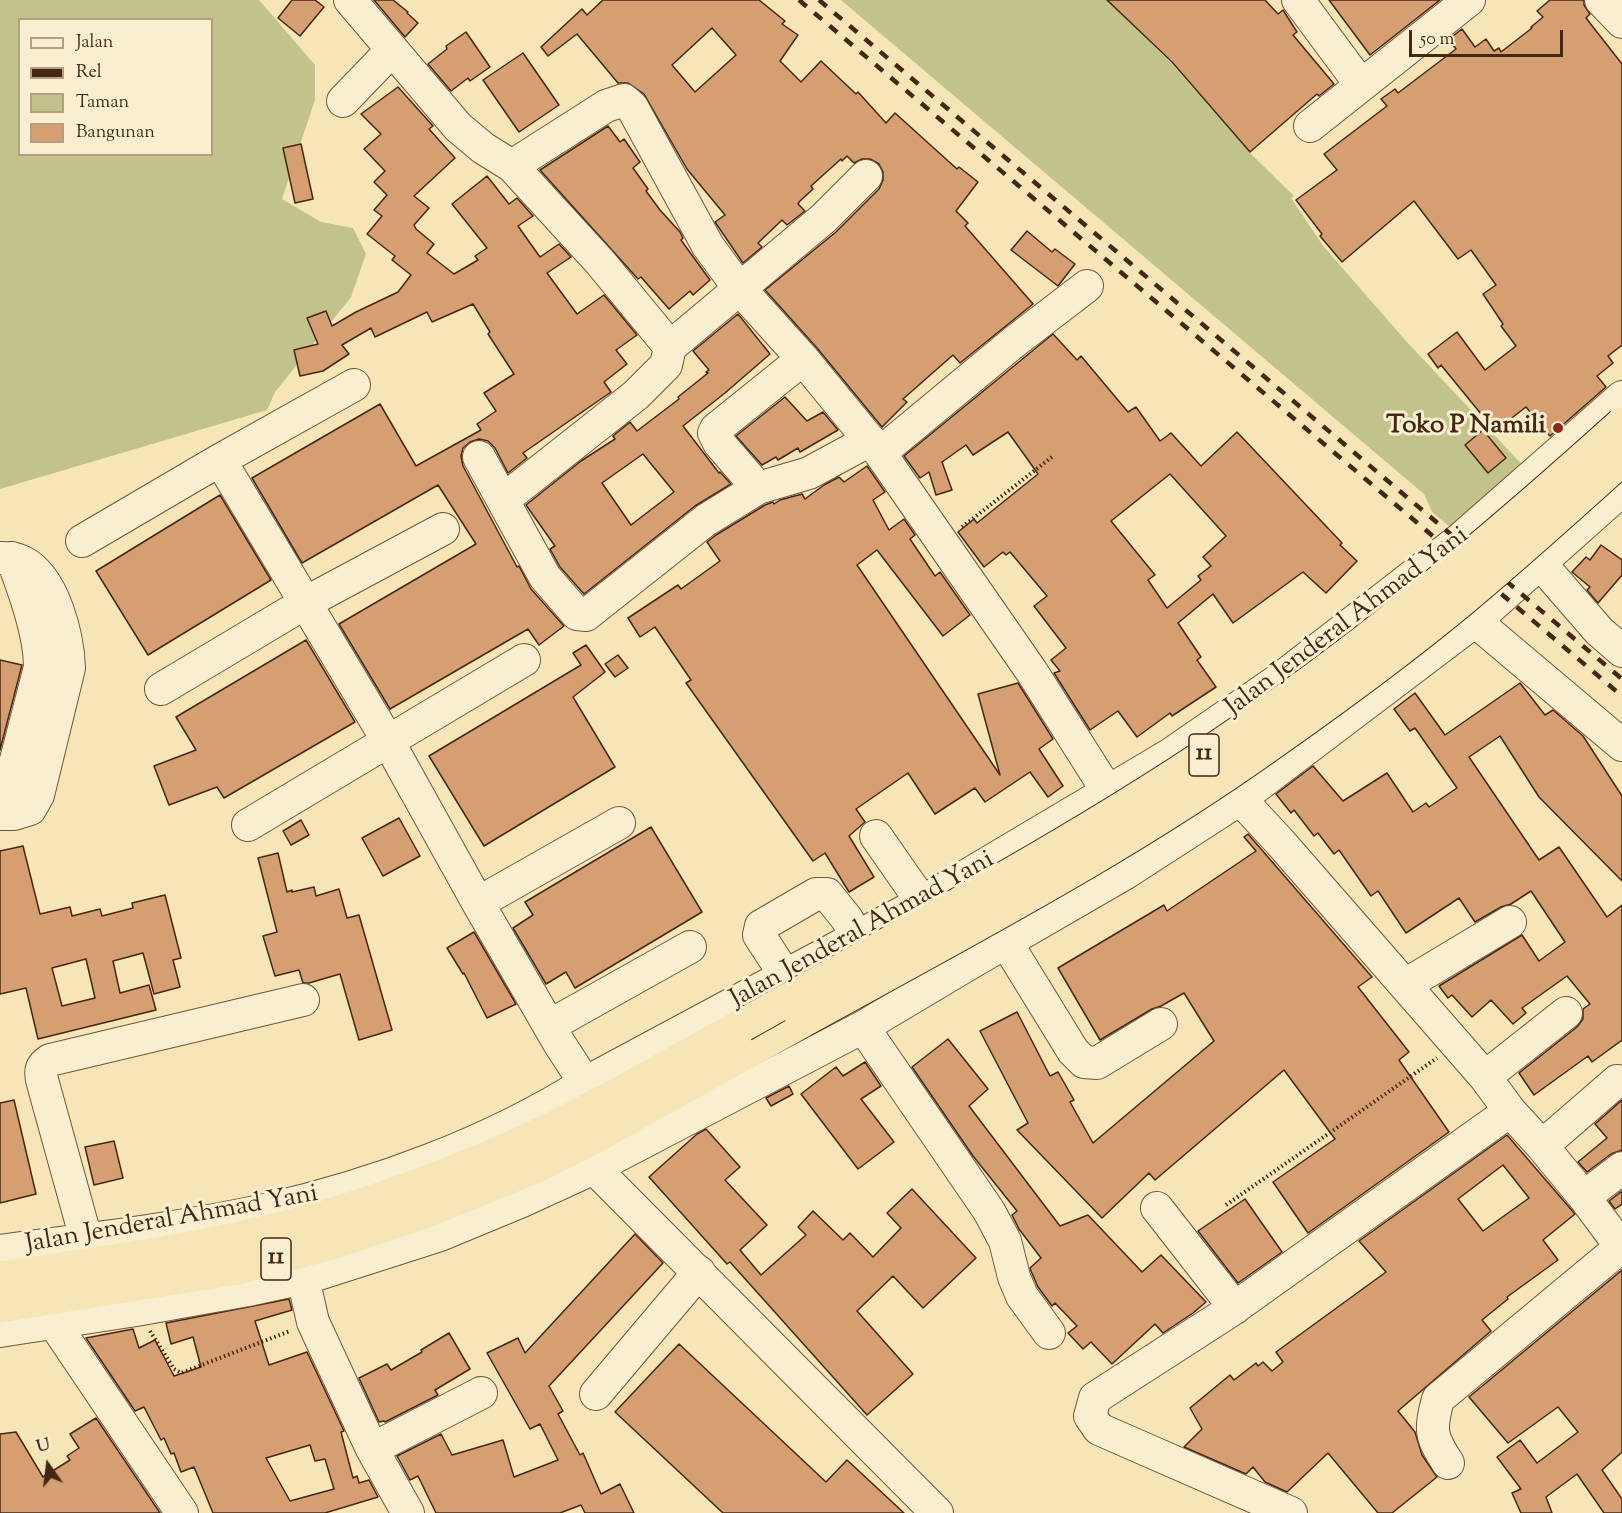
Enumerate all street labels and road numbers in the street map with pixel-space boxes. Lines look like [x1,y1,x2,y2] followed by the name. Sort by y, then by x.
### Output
[1220,521,1476,725] street label: Jalan Jenderal Ahmad Yani
[1189,734,1219,776] road number: 11
[726,845,1000,1017] street label: Jalan Jenderal Ahmad Yani
[23,1180,321,1262] street label: Jalan Jenderal Ahmad Yani
[261,1238,291,1280] road number: 11

